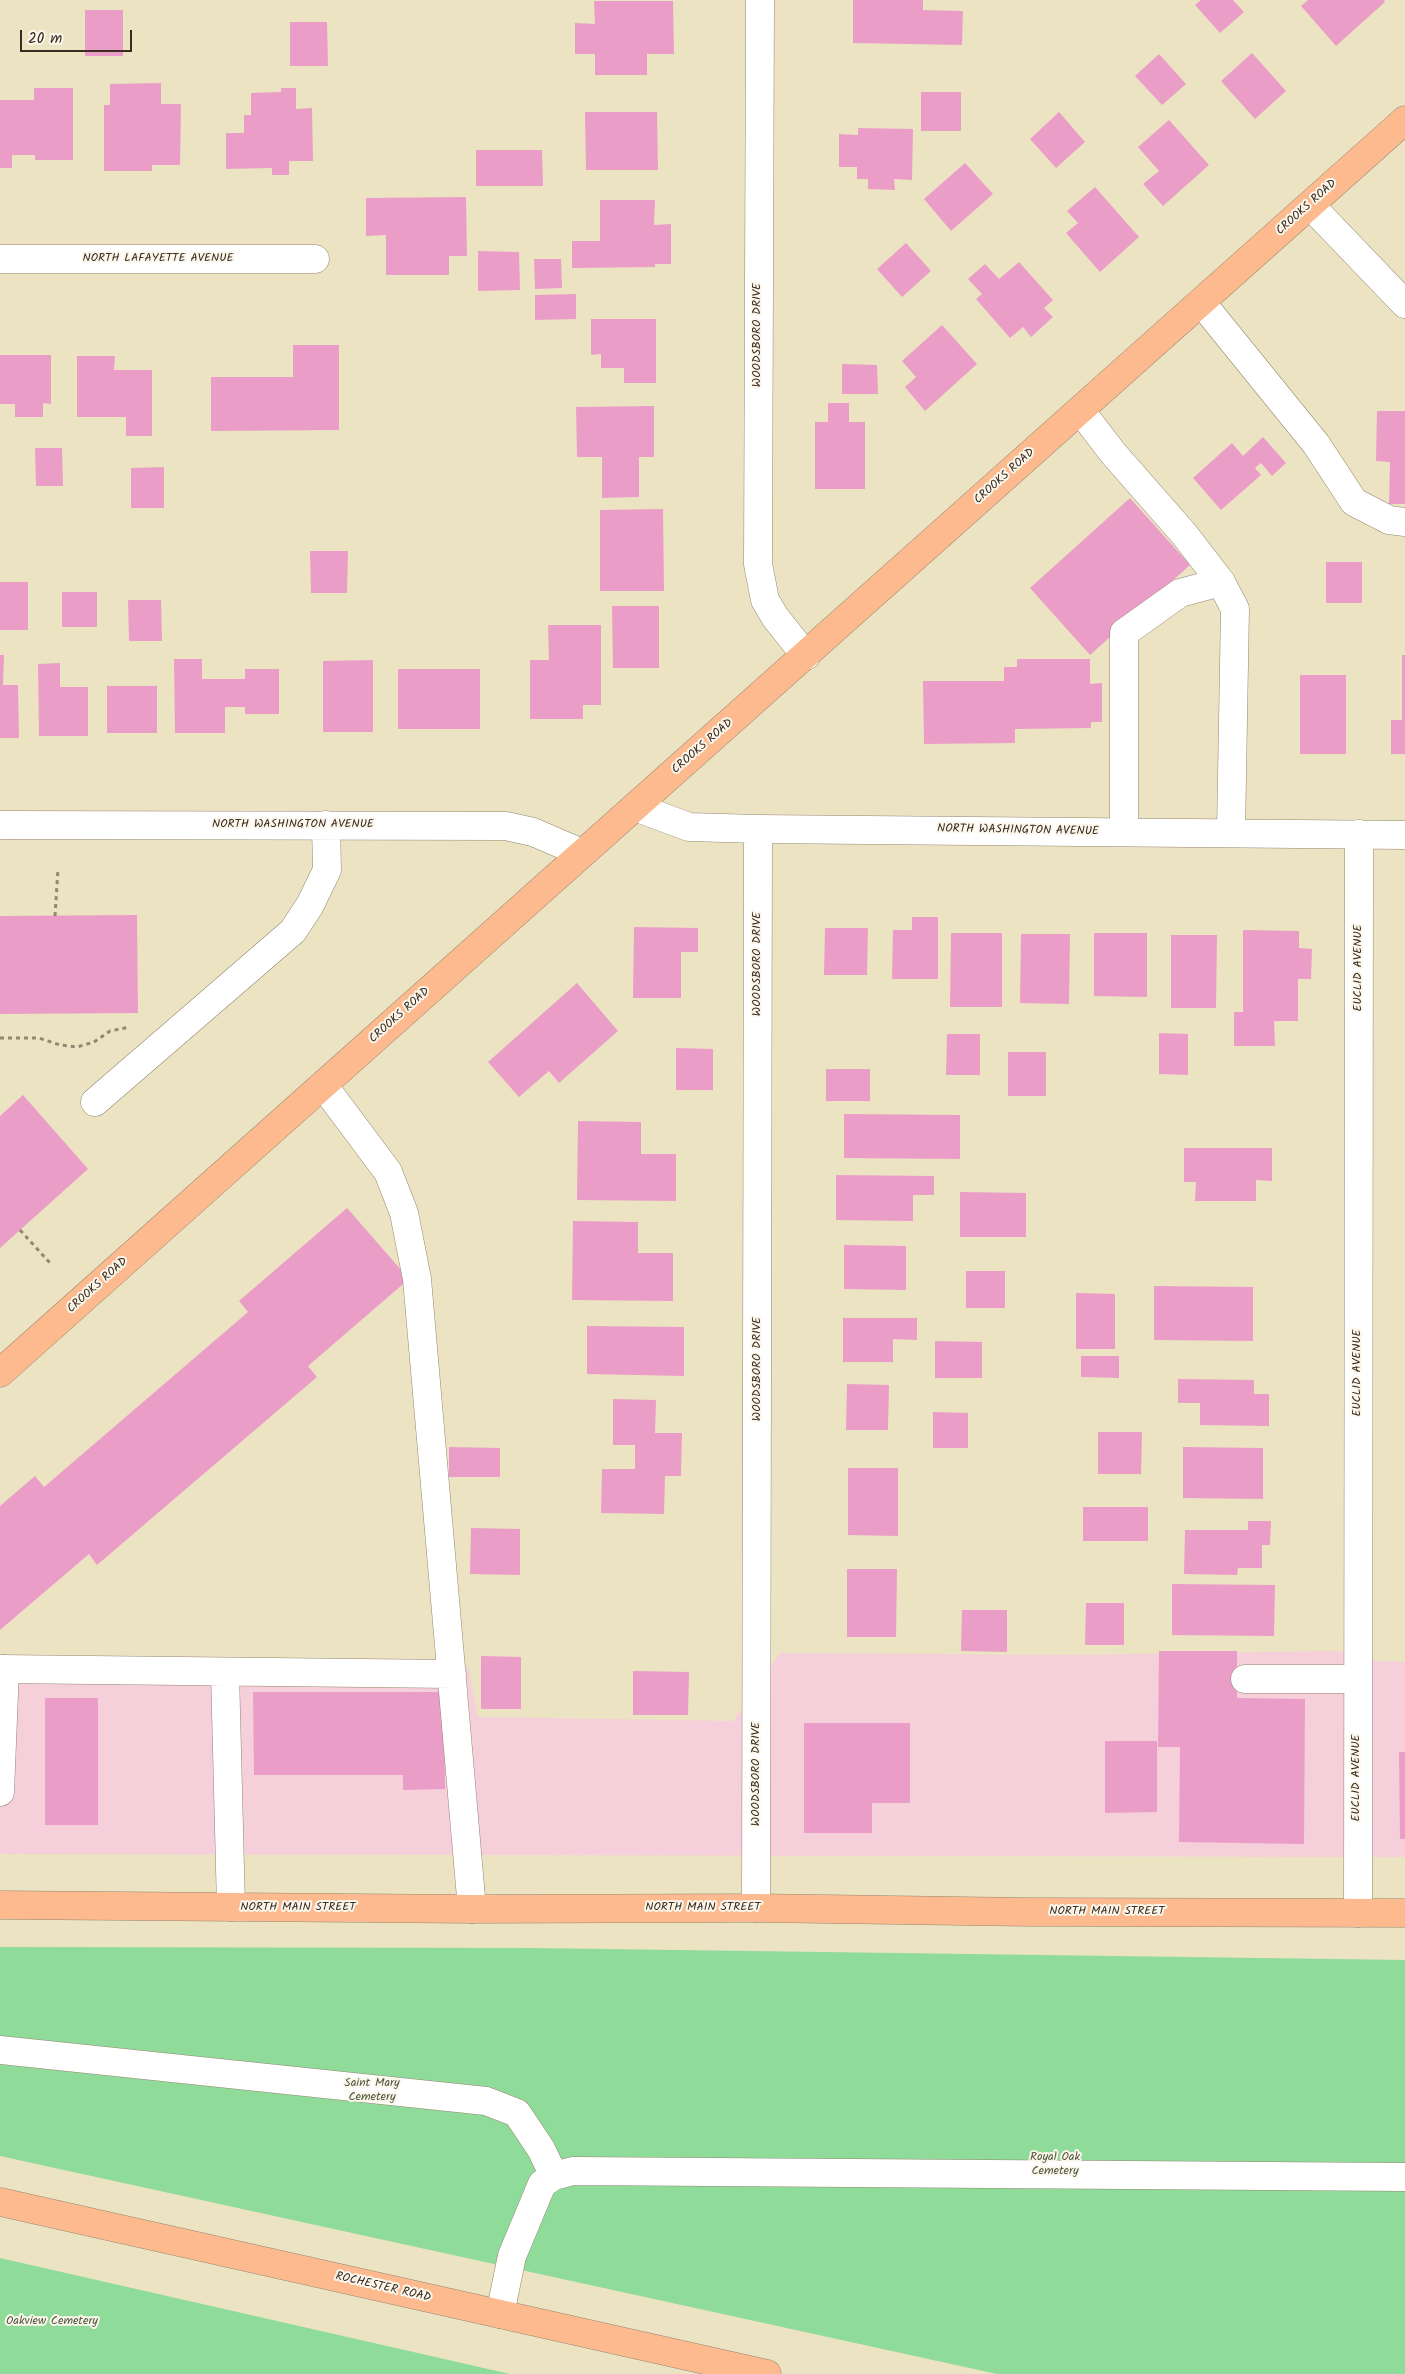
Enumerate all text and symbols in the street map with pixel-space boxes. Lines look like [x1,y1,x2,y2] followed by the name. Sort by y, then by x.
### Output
[22,20,135,52] scale bar
[28,27,62,51] text: 20 m
[1274,177,1340,239] street label: CROOKS ROAD
[83,252,233,266] street label: NORTH LAFAYETTE AVENUE
[751,283,765,387] street label: WOODSBORO DRIVE
[972,446,1038,508] street label: CROOKS ROAD
[669,716,737,778] street label: CROOKS ROAD
[212,818,374,832] street label: NORTH WASHINGTON AVENUE
[937,822,1099,840] street label: NORTH WASHINGTON AVENUE
[751,912,765,1016] street label: WOODSBORO DRIVE
[1352,924,1366,1012] street label: EUCLID AVENUE
[367,985,433,1047] street label: CROOKS ROAD
[65,1255,131,1317] street label: CROOKS ROAD
[751,1317,765,1421] street label: WOODSBORO DRIVE
[1351,1329,1365,1417] street label: EUCLID AVENUE
[750,1722,764,1826] street label: WOODSBORO DRIVE
[1350,1734,1364,1822] street label: EUCLID AVENUE
[240,1901,356,1915] street label: NORTH MAIN STREET
[645,1901,761,1915] street label: NORTH MAIN STREET
[1049,1905,1165,1919] street label: NORTH MAIN STREET
[344,2077,400,2105] park label: Saint Mary Cemetery
[1030,2151,1080,2179] park label: Royal Oak Cemetery
[334,2270,432,2306] street label: ROCHESTER ROAD
[6,2315,98,2329] park label: Oakview Cemetery

